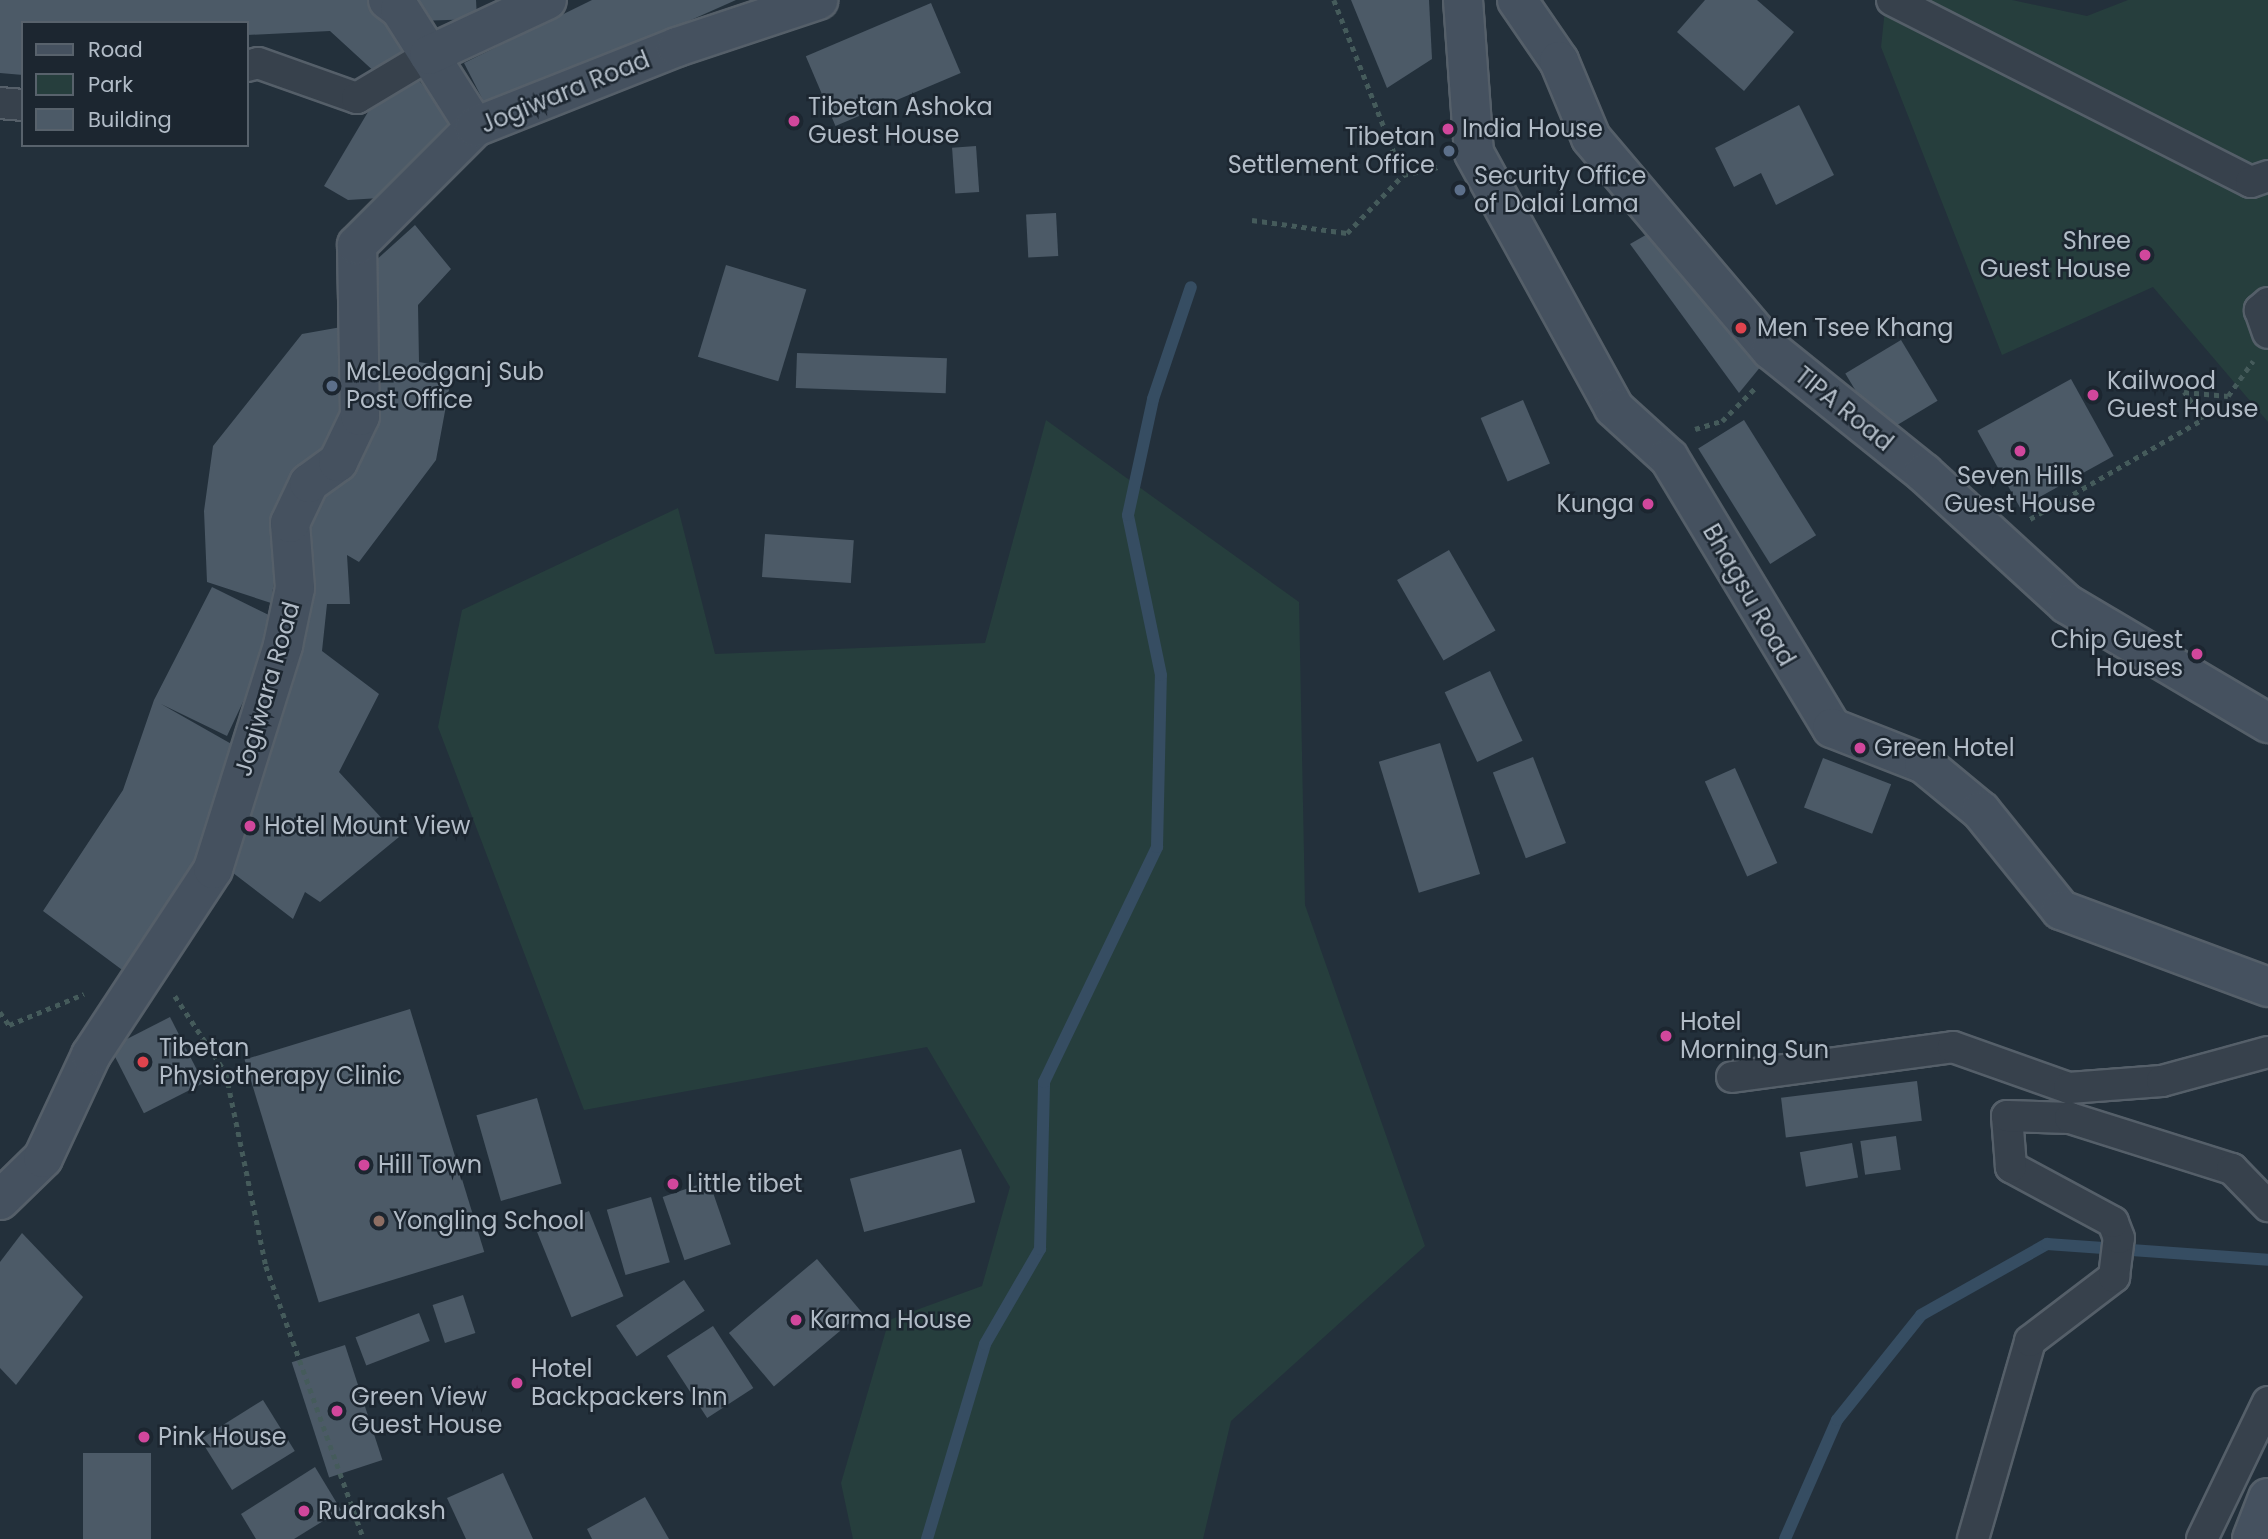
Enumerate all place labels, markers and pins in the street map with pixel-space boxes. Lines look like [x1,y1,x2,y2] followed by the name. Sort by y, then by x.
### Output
[808,93,993,149] place label: Tibetan Ashoka Guest House
[786,113,802,129] marker: Tibetan Ashoka Guest House
[1462,115,1603,143] place label: India House
[1440,121,1456,137] marker: India House
[1228,123,1435,179] place label: Tibetan Settlement Office
[1441,143,1457,159] marker: Tibetan Settlement Office
[1474,162,1646,218] place label: Security Office of Dalai Lama
[1452,182,1468,198] marker: Security Office of Dalai Lama
[1980,227,2131,283] place label: Shree Guest House
[2137,247,2153,263] marker: Shree Guest House
[1757,314,1954,342] place label: Men Tsee Khang
[1731,318,1751,338] marker: Men Tsee Khang
[346,358,544,414] place label: McLeodganj Sub Post Office
[2107,367,2258,423] place label: Kailwood Guest House
[324,378,340,394] marker: McLeodganj Sub Post Office
[2085,387,2101,403] marker: Kailwood Guest House
[2012,443,2028,459] marker: Seven Hills Guest House
[1944,462,2096,518] place label: Seven Hills Guest House
[1556,490,1634,518] place label: Kunga
[1640,496,1656,512] marker: Kunga
[2050,626,2183,682] place label: Chip Guest Houses
[2189,646,2205,662] marker: Chip Guest Houses
[1874,734,2015,762] place label: Green Hotel
[1852,740,1868,756] marker: Green Hotel
[264,812,470,840] place label: Hotel Mount View
[242,818,258,834] marker: Hotel Mount View
[1680,1008,1829,1064] place label: Hotel Morning Sun
[1658,1028,1674,1044] marker: Hotel Morning Sun
[159,1034,402,1090] place label: Tibetan Physiotherapy Clinic
[133,1052,153,1072] marker: Tibetan Physiotherapy Clinic
[378,1151,482,1179] place label: Hill Town
[356,1157,372,1173] marker: Hill Town
[687,1170,802,1198] place label: Little tibet
[665,1176,681,1192] marker: Little tibet
[393,1207,584,1235] place label: Yongling School
[371,1213,387,1229] marker: Yongling School
[810,1306,972,1334] place label: Karma House
[788,1312,804,1328] marker: Karma House
[531,1355,728,1411] place label: Hotel Backpackers Inn
[509,1375,525,1391] marker: Hotel Backpackers Inn
[351,1383,502,1439] place label: Green View Guest House
[329,1403,345,1419] marker: Green View Guest House
[158,1423,287,1451] place label: Pink House
[136,1429,152,1445] marker: Pink House
[318,1497,446,1525] place label: Rudraaksh
[296,1503,312,1519] marker: Rudraaksh

